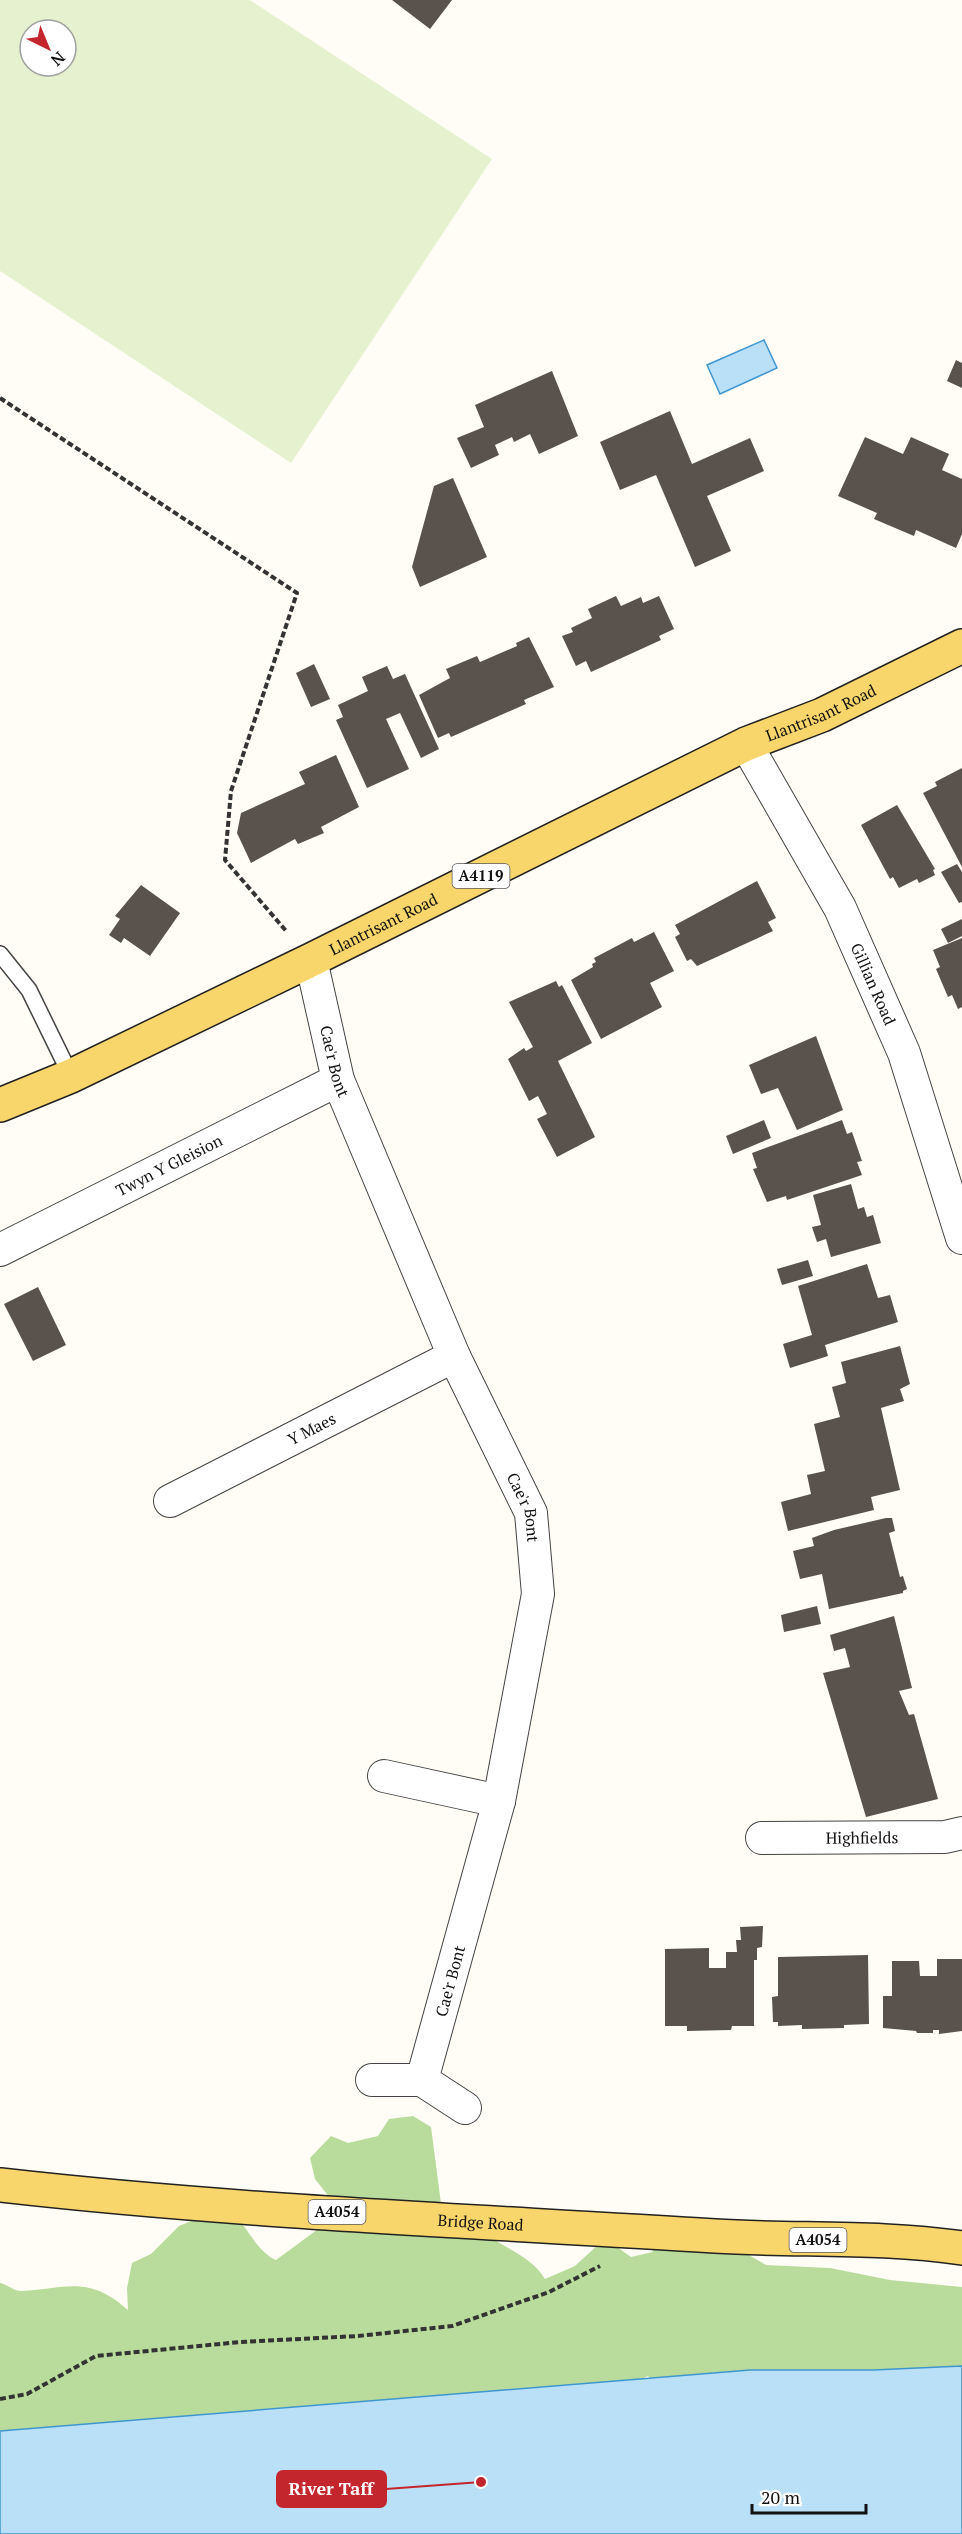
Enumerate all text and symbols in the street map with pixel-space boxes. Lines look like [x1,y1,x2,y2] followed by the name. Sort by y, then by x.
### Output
[18,18,78,78] north arrow
[46,47,70,71] text: N
[763,679,880,746] street label: Llantrisant Road
[452,864,510,888] road number: A4119
[325,888,441,960] street label: Llantrisant Road
[846,939,901,1029] street label: Gillian Road
[315,1023,355,1101] street label: Cae'r Bont
[112,1129,226,1201] street label: Twyn Y Gleision
[284,1407,339,1450] street label: Y Maes
[502,1469,544,1543] street label: Cae'r Bont
[826,1826,898,1849] street label: Highfields
[430,1943,470,2019] street label: Cae'r Bont
[308,2200,366,2224] road number: A4054
[437,2209,524,2236] street label: Bridge Road
[790,2228,846,2252] road number: A4054
[277,2471,386,2507] callout: River Taff
[288,2476,375,2500] text: River Taff
[752,2477,866,2515] scale bar
[761,2485,801,2509] text: 20 m

